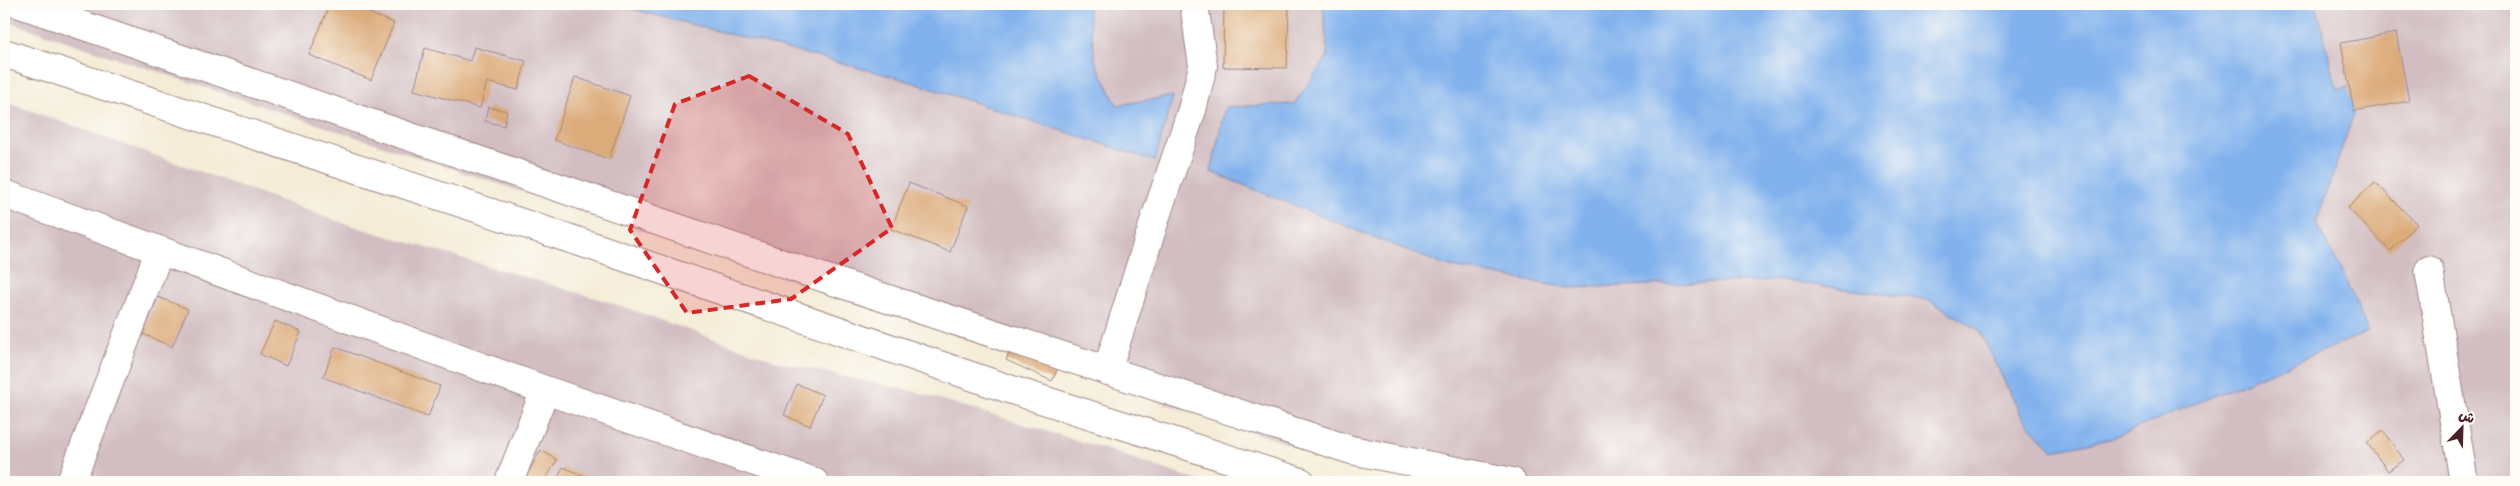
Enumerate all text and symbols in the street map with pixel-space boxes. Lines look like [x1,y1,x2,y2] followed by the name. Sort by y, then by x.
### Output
[2455,402,2479,431] text: ش
[2438,404,2488,454] north arrow

